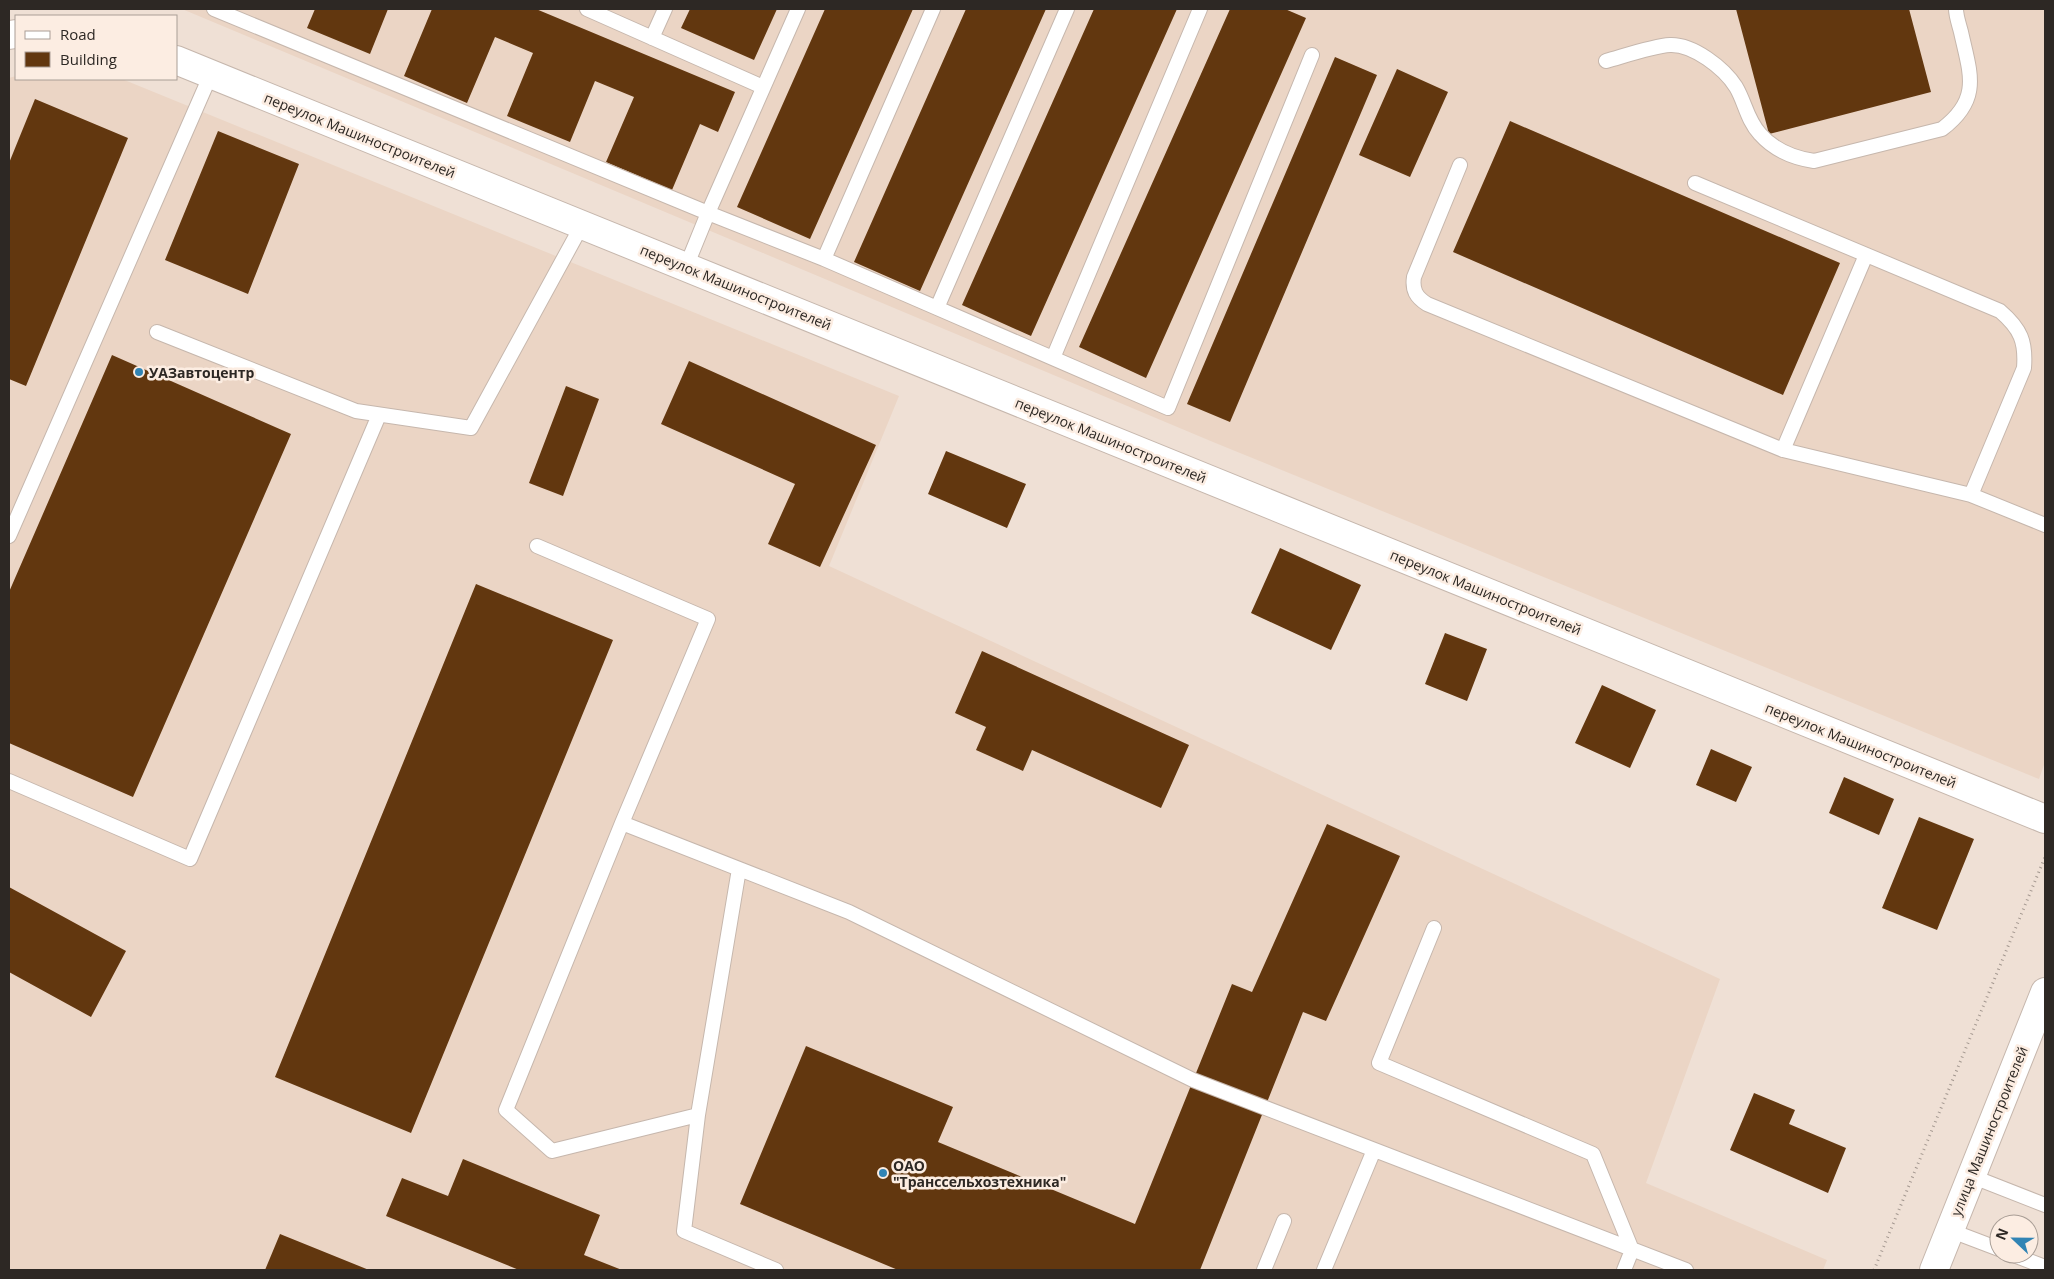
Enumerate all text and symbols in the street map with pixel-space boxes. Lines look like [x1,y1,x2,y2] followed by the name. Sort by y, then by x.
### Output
[15,15,178,80] legend
[60,24,96,44] text: Road
[60,49,117,69] text: Building
[262,88,458,182] street label: переулок Машиностроителей
[638,240,834,334] street label: переулок Машиностроителей
[149,363,255,382] place label: УАЗавтоцентр
[133,366,145,378] marker: УАЗавтоцентр
[1013,393,1209,487] street label: переулок Машиностроителей
[1388,545,1584,639] street label: переулок Машиностроителей
[1763,698,1959,792] street label: переулок Машиностроителей
[1946,1043,2032,1219] street label: улица Машиностроителей
[893,1156,1066,1191] place label: ОАО "Транссельхозтехника"
[877,1167,889,1179] marker: ОАО "Транссельхозтехника"
[1989,1214,2039,1264] north arrow
[1991,1225,2012,1243] text: N

